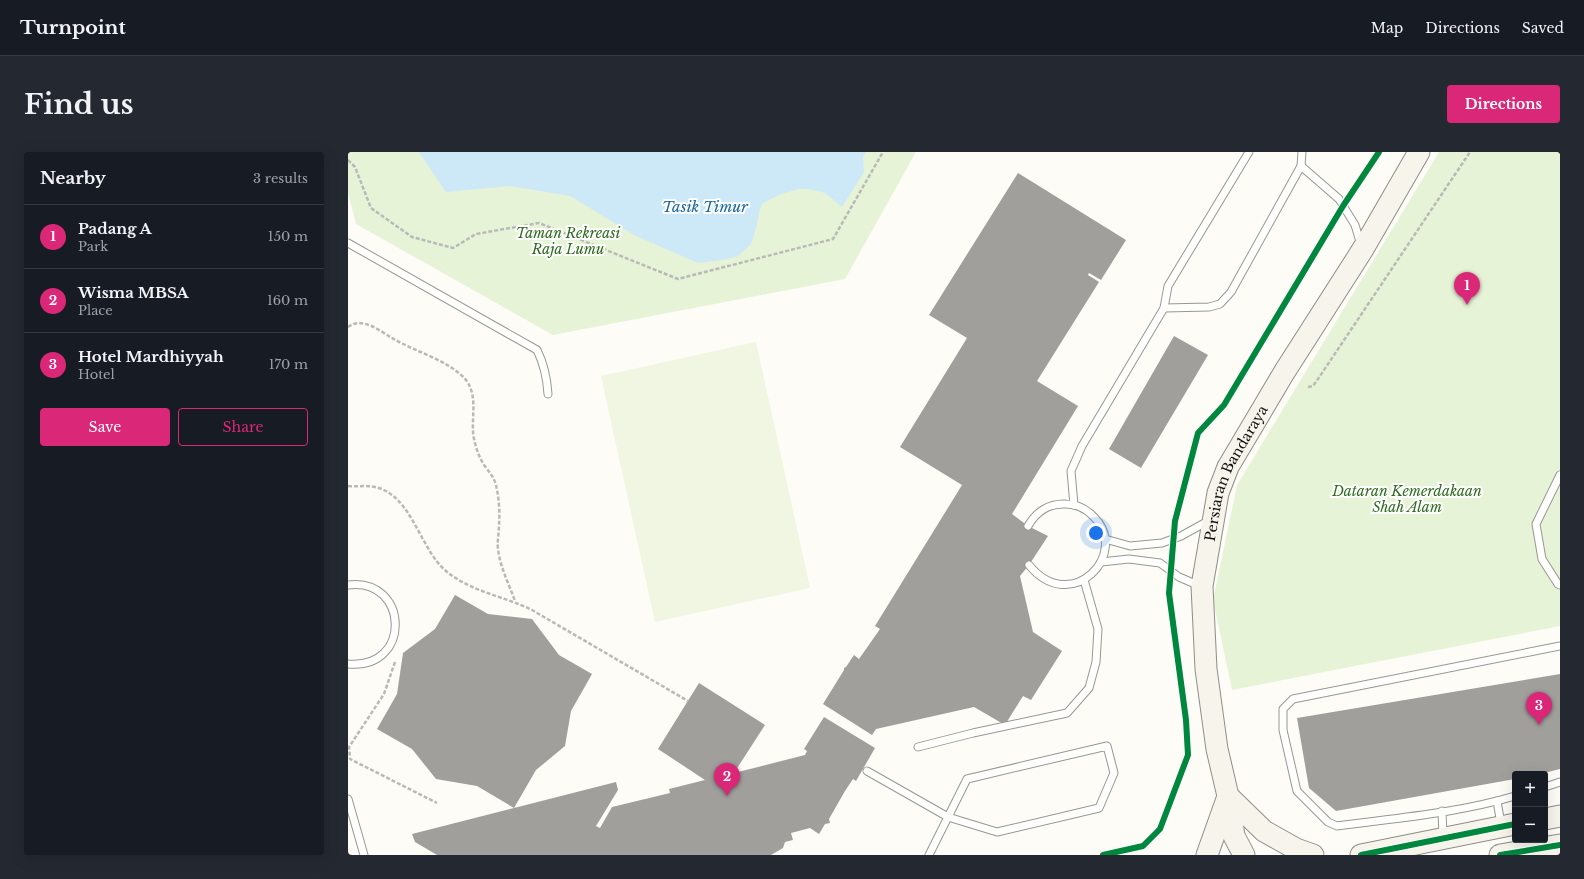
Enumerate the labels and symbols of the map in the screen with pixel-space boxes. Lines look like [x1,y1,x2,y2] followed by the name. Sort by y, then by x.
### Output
[662,197,749,216] water label: Tasik Timur
[516,224,621,258] park label: Taman Rekreasi Raja Lumu
[1454,272,1480,305] pin: 1
[1201,402,1272,543] street label: Persiaran Bandaraya
[1331,482,1482,516] park label: Dataran Kemerdakaan Shah Alam
[1086,523,1106,543] your location
[1526,692,1552,725] pin: 3
[714,763,740,796] pin: 2

